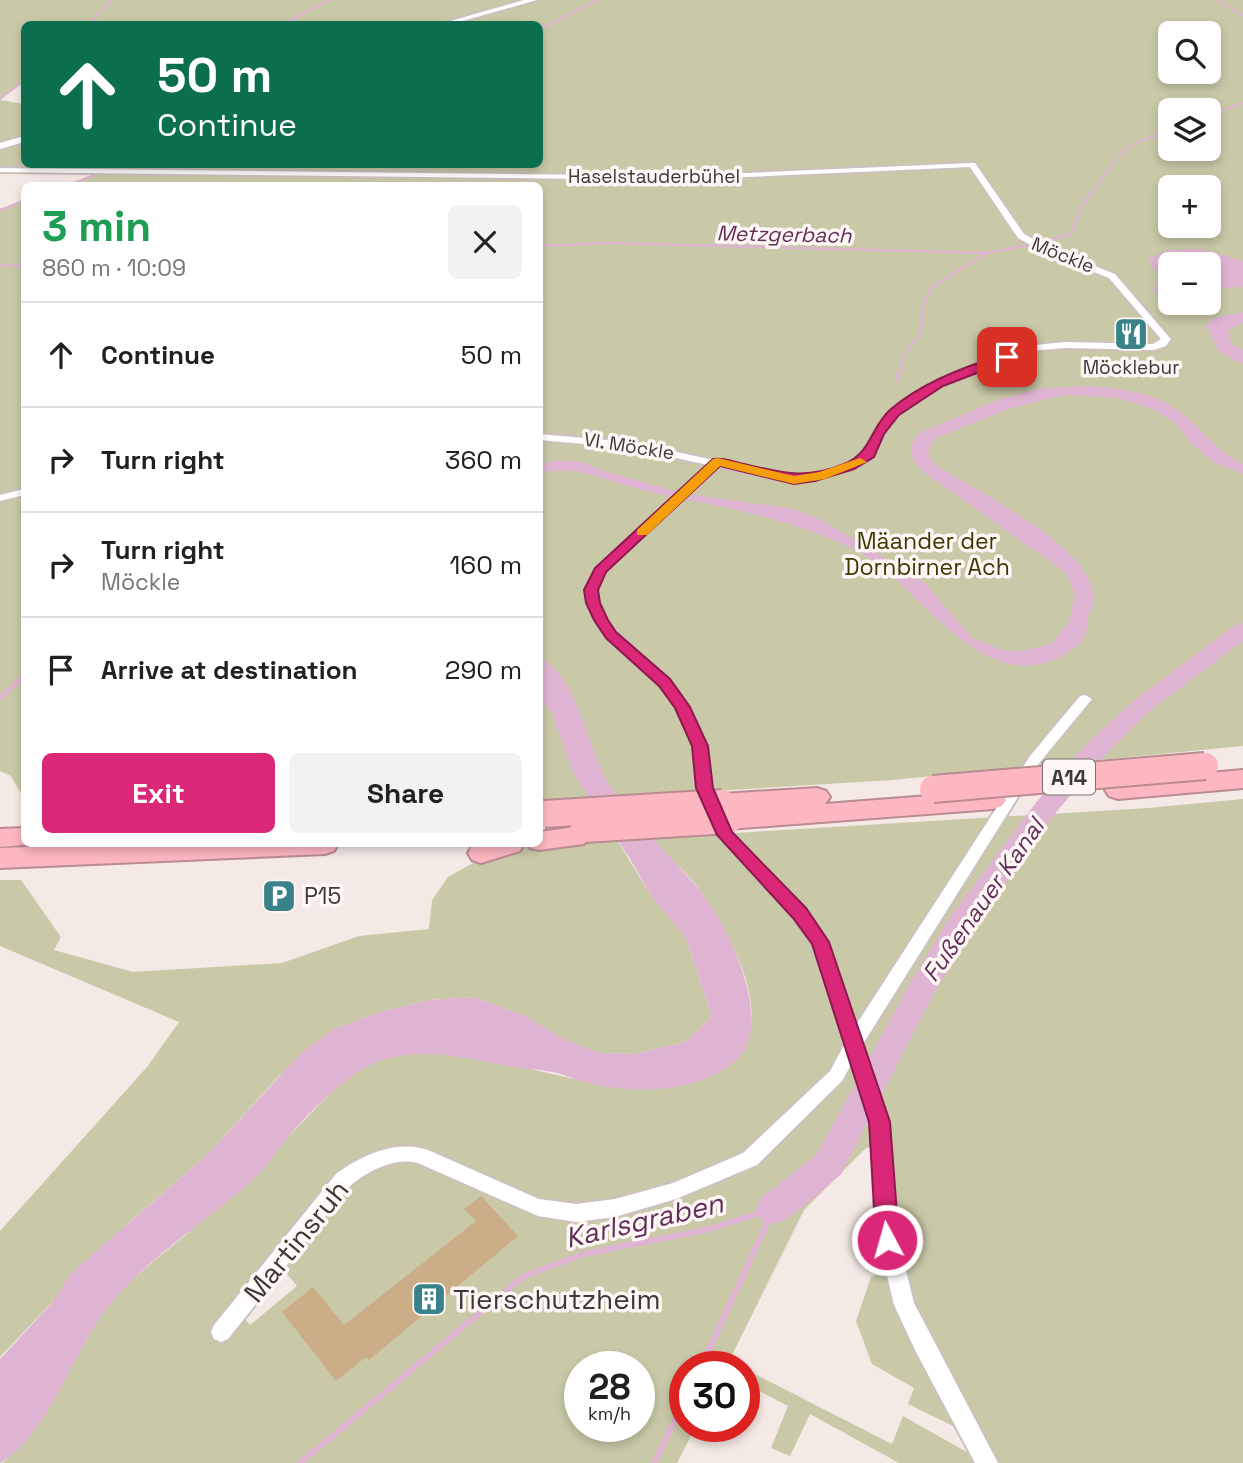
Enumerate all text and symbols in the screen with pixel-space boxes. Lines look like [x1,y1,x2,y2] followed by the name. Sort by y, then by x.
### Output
[1158,21,1221,315] map controls
[1158,21,1221,84] button: search
[157,44,272,106] text: 50 m
[42,49,133,140] icon: ahead
[1158,98,1221,161] button: layers
[157,105,297,145] text: Continue
[568,164,740,189] street label: Haselstauderbühel
[1158,175,1221,238] button: +
[42,200,151,253] text: 3 min
[448,205,522,279] button: close
[716,219,853,249] water label: Metzgerbach
[1028,231,1098,279] street label: Möckle
[1158,252,1221,315] button: −
[42,253,186,283] text: 860 m · 10:09
[1112,315,1150,353] restaurant icon: Möcklebur
[977,327,1037,387] pin
[42,336,80,374] icon: ahead
[101,338,215,372] text: Continue
[461,338,522,372] text: 50 m
[988,338,1026,376] icon: arrive
[1083,355,1179,380] place label: Möcklebur
[582,427,676,465] street label: VI. Möckle
[42,441,80,479] icon: right
[101,443,225,477] text: Turn right
[445,443,522,477] text: 360 m
[844,526,1010,582] park label: Mäander der Dornbirner Ach
[101,533,225,567] text: Turn right
[42,546,80,584] icon: right
[450,548,522,582] text: 160 m
[101,567,181,597] text: Möckle
[42,651,80,689] icon: arrive
[101,653,358,687] text: Arrive at destination
[445,653,522,687] text: 290 m
[42,753,275,833] button: Exit
[289,753,522,833] button: Share
[1043,760,1095,794] road number: A14
[915,810,1053,988] water label: Fußenauer Kanal
[260,877,298,915] parking icon: P15
[304,881,341,911] place label: P15
[236,1172,356,1310] street label: Martinsruh
[561,1184,727,1256] water label: Karlsgraben
[850,1203,924,1277] position arrow
[410,1280,448,1318] building icon: Tierschutzheim
[453,1281,661,1317] place label: Tierschutzheim
[669,1351,760,1442] speed limit sign: 30
[589,1365,630,1409] text: 28
[588,1402,631,1425] text: km/h

